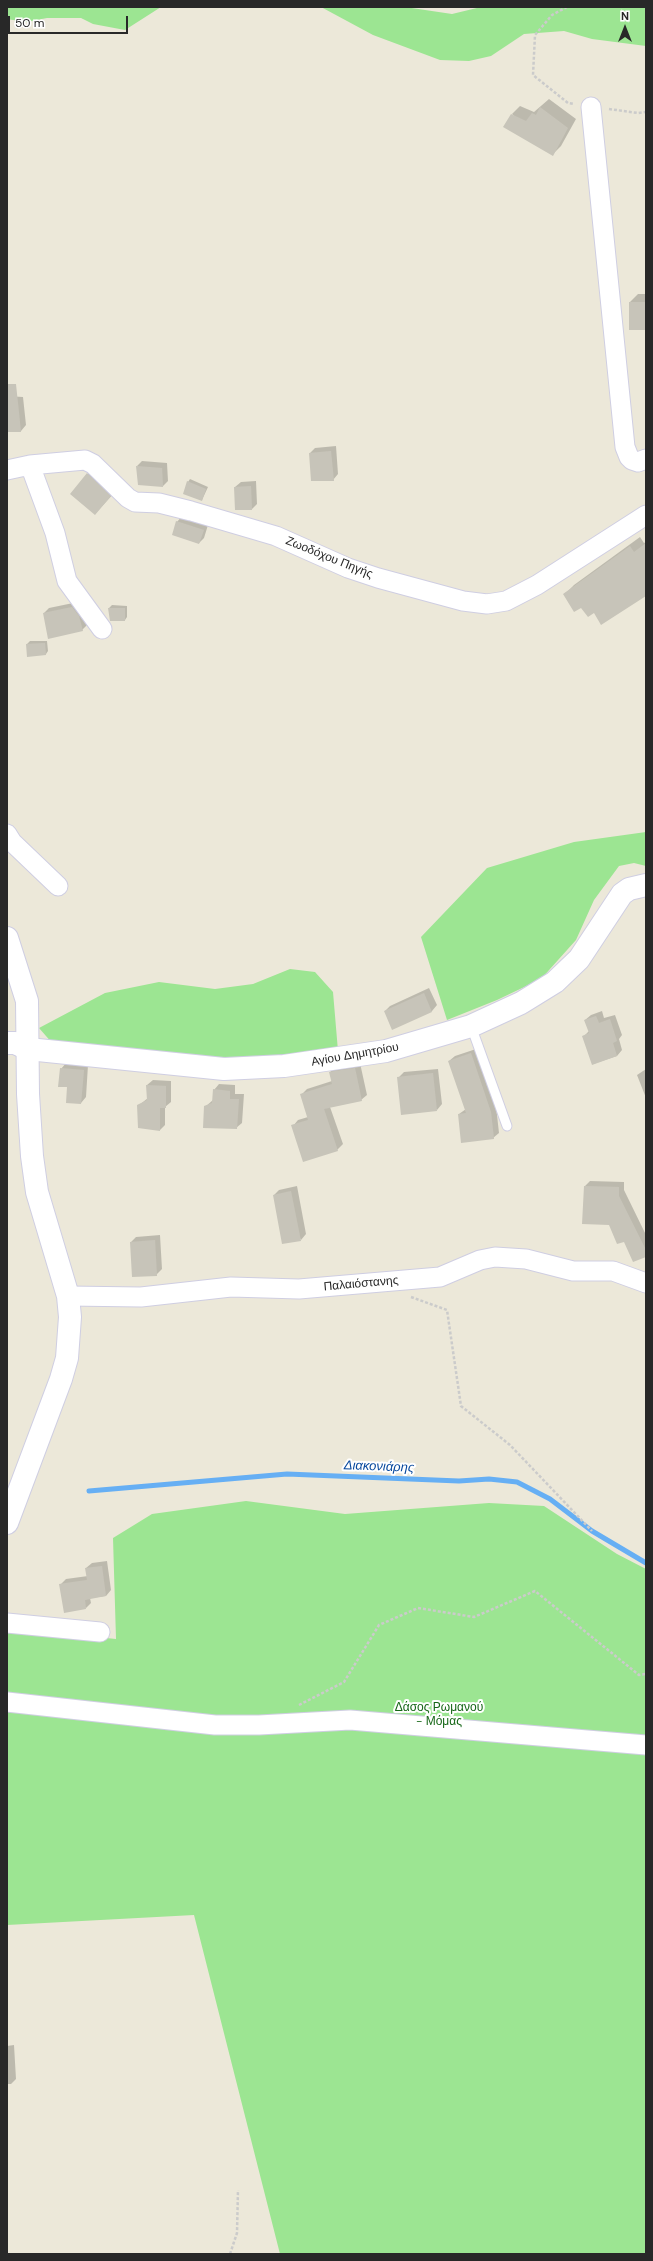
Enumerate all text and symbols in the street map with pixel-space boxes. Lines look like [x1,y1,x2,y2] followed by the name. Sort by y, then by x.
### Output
[10,8,130,34] scale bar
[605,8,645,48] north arrow
[621,9,629,23] text: N
[15,15,44,31] text: 50 m
[283,534,375,582] street label: Ζωοδόχου Πηγής
[310,1040,400,1070] street label: Αγίου Δημητρίου
[323,1274,399,1294] street label: Παλαιόστανης
[344,1458,414,1476] water label: Διακονιάρης
[395,1701,483,1729] park label: Δάσος Ρωμανού - Μόμας

